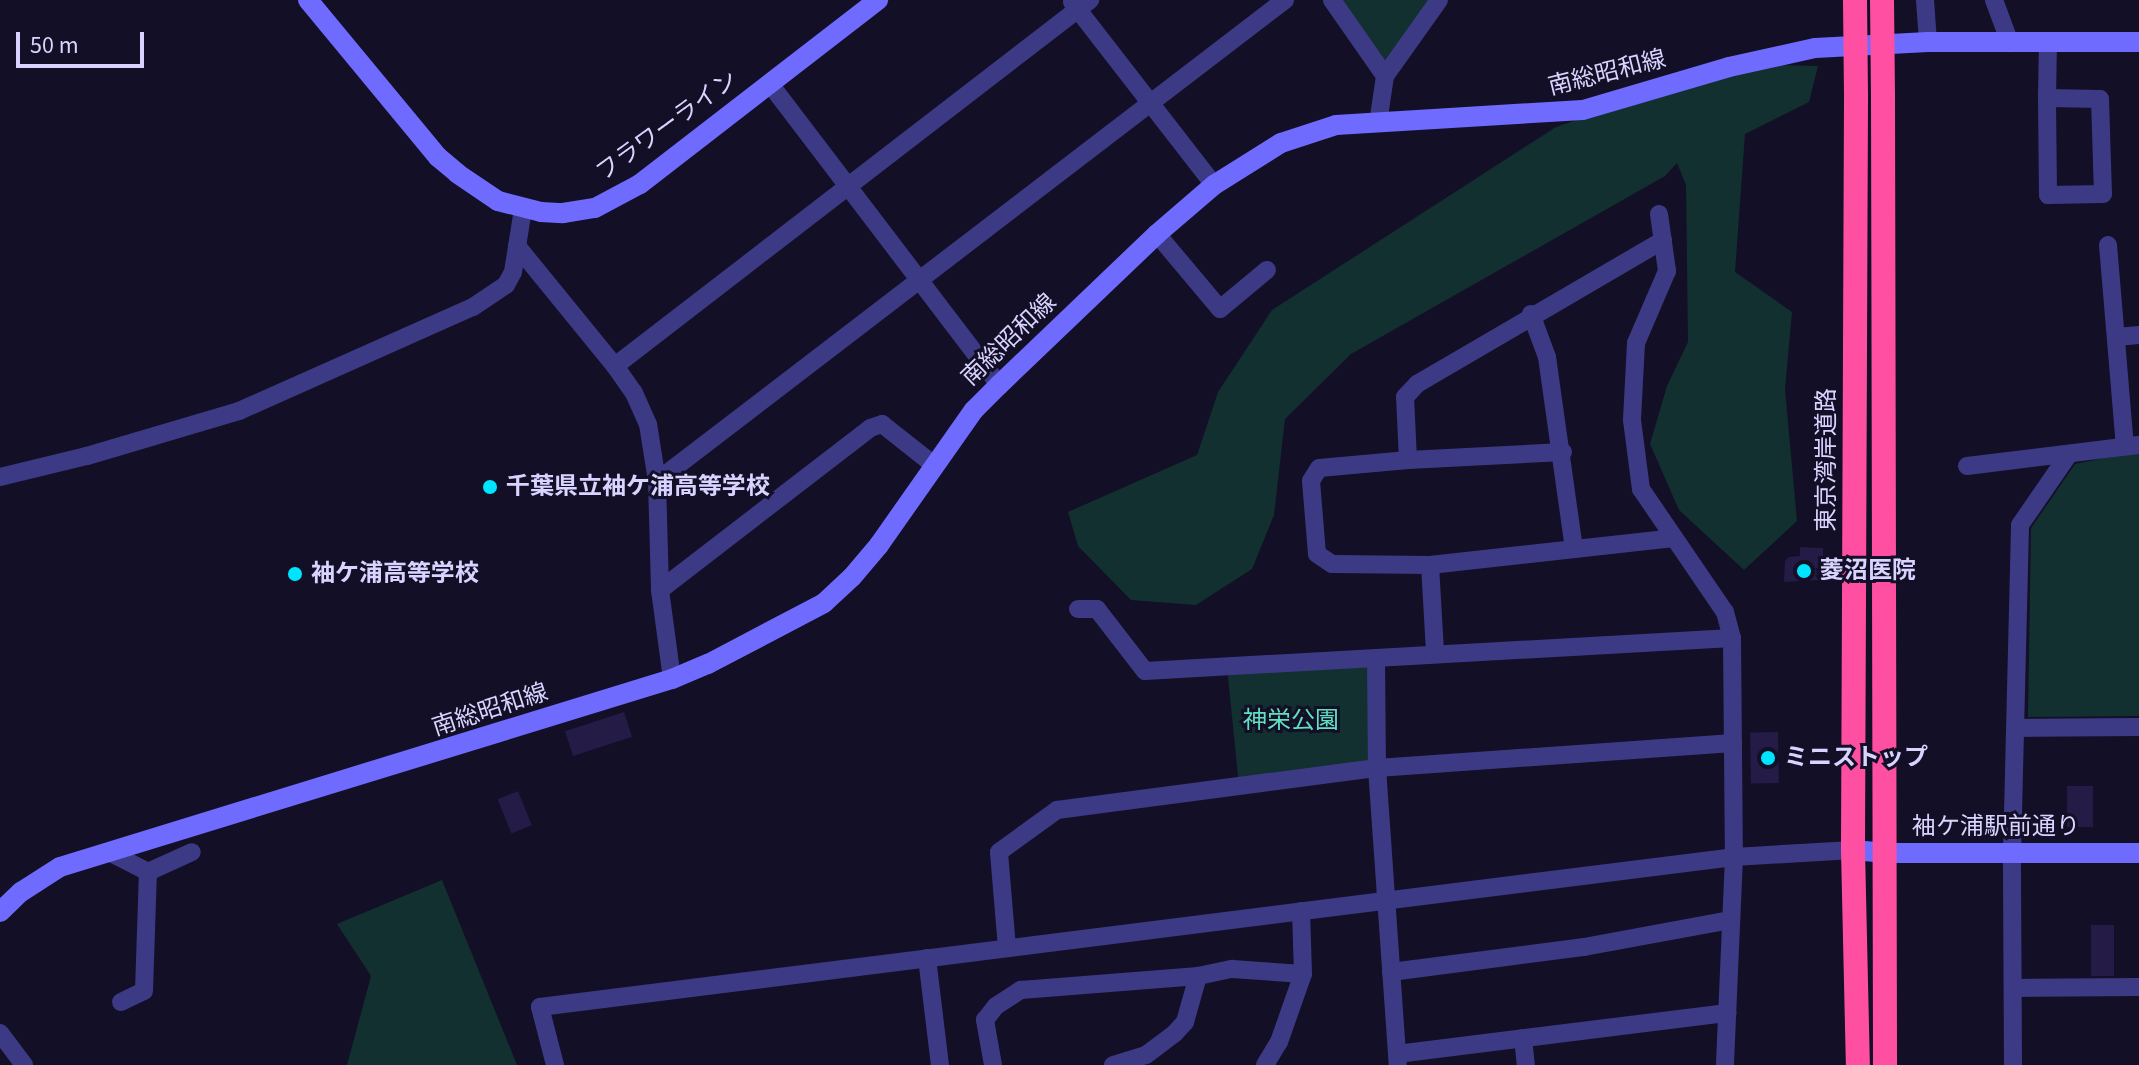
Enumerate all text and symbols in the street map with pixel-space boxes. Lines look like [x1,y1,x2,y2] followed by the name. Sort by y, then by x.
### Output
[20,16,148,66] scale bar
[30,28,79,63] text: 50 m
[1545,45,1669,101] street label: 南総昭和線
[591,65,743,187] street label: フラワーライン
[956,288,1062,392] street label: 南総昭和線
[1813,388,1841,532] street label: 東京湾岸道路
[506,473,770,501] place label: 千葉県立袖ケ浦高等学校
[481,478,499,496] marker: 千葉県立袖ケ浦高等学校
[1820,557,1916,585] place label: 菱沼医院
[311,560,479,588] place label: 袖ケ浦高等学校
[1795,562,1813,580] marker: 菱沼医院
[286,565,304,583] marker: 袖ケ浦高等学校
[428,678,552,742] street label: 南総昭和線
[1243,707,1339,735] park label: 神栄公園
[1784,744,1928,772] place label: ミニストップ
[1759,749,1777,767] marker: ミニストップ
[1912,813,2080,841] street label: 袖ケ浦駅前通り

